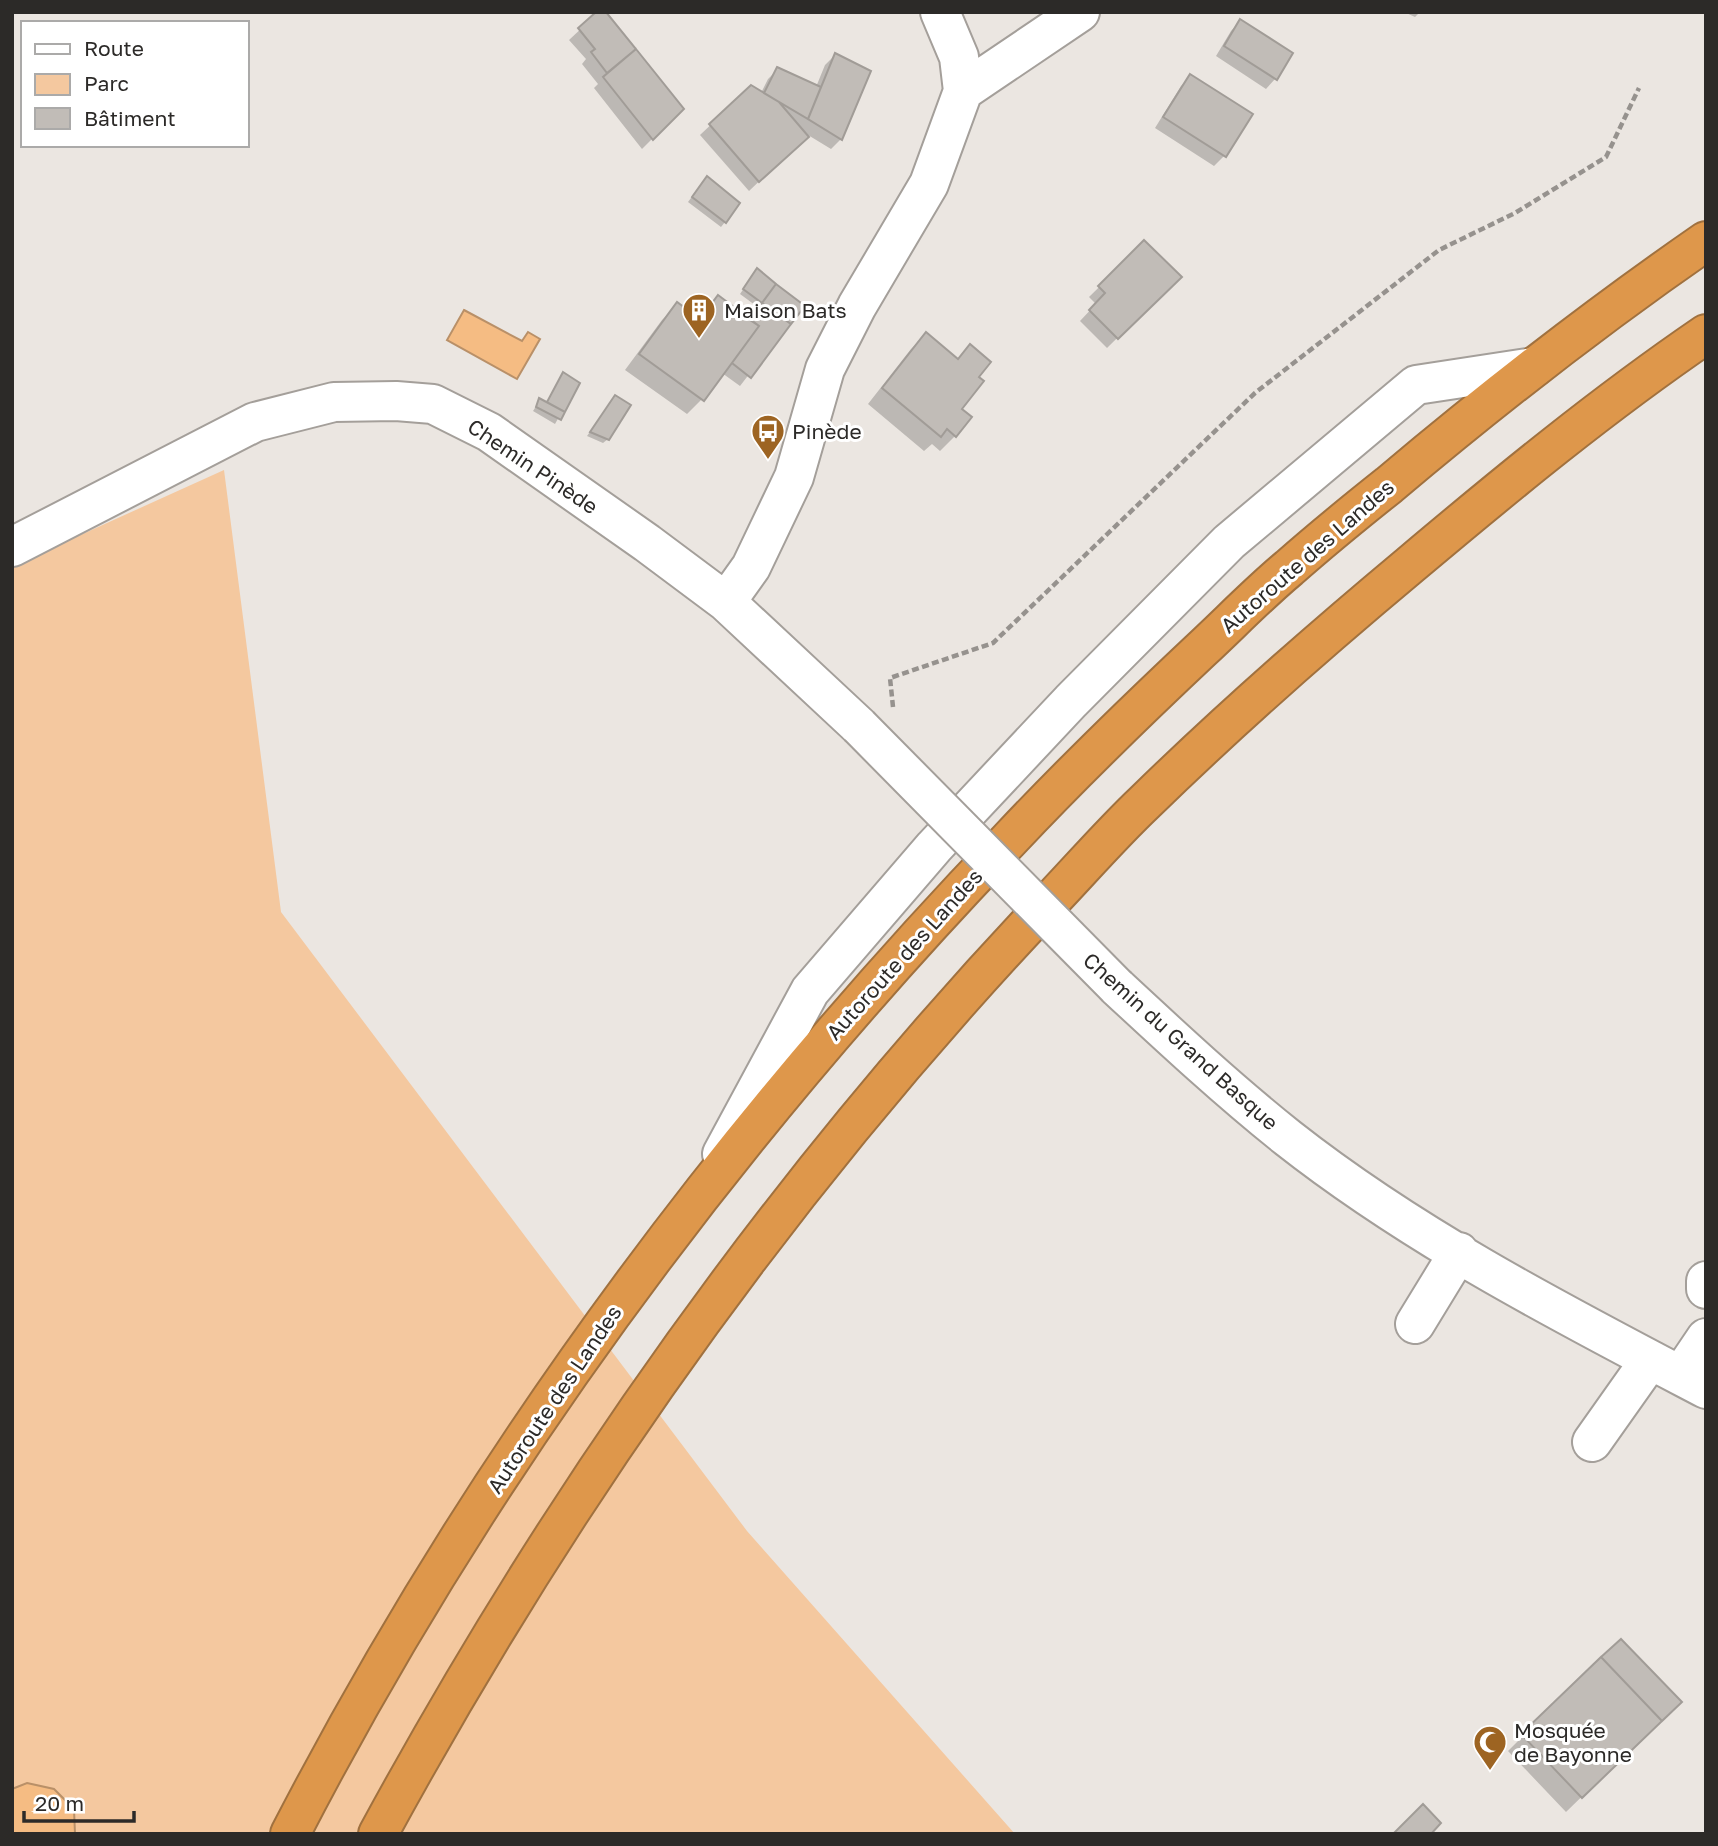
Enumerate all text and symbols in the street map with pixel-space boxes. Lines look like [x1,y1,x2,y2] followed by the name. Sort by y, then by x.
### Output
[21,21,248,147] legend
[84,35,144,61] text: Route
[84,70,129,96] text: Parc
[84,105,176,131] text: Bâtiment
[680,291,718,340] building icon: Maison Bats
[724,297,847,323] place label: Maison Bats
[749,412,787,461] bus stop icon: Pinède
[463,413,603,519] street label: Chemin Pinède
[792,418,862,444] place label: Pinède
[1215,474,1399,638] street label: Autoroute des Landes
[820,863,988,1045] street label: Autoroute des Landes
[1078,947,1284,1135] street label: Chemin du Grand Basque
[481,1300,627,1498] street label: Autoroute des Landes
[1514,1717,1632,1767] place label: Mosquée de Bayonne
[1471,1723,1509,1772] mosque icon: Mosquée de Bayonne
[24,1780,135,1824] scale bar
[35,1790,84,1816] text: 20 m

